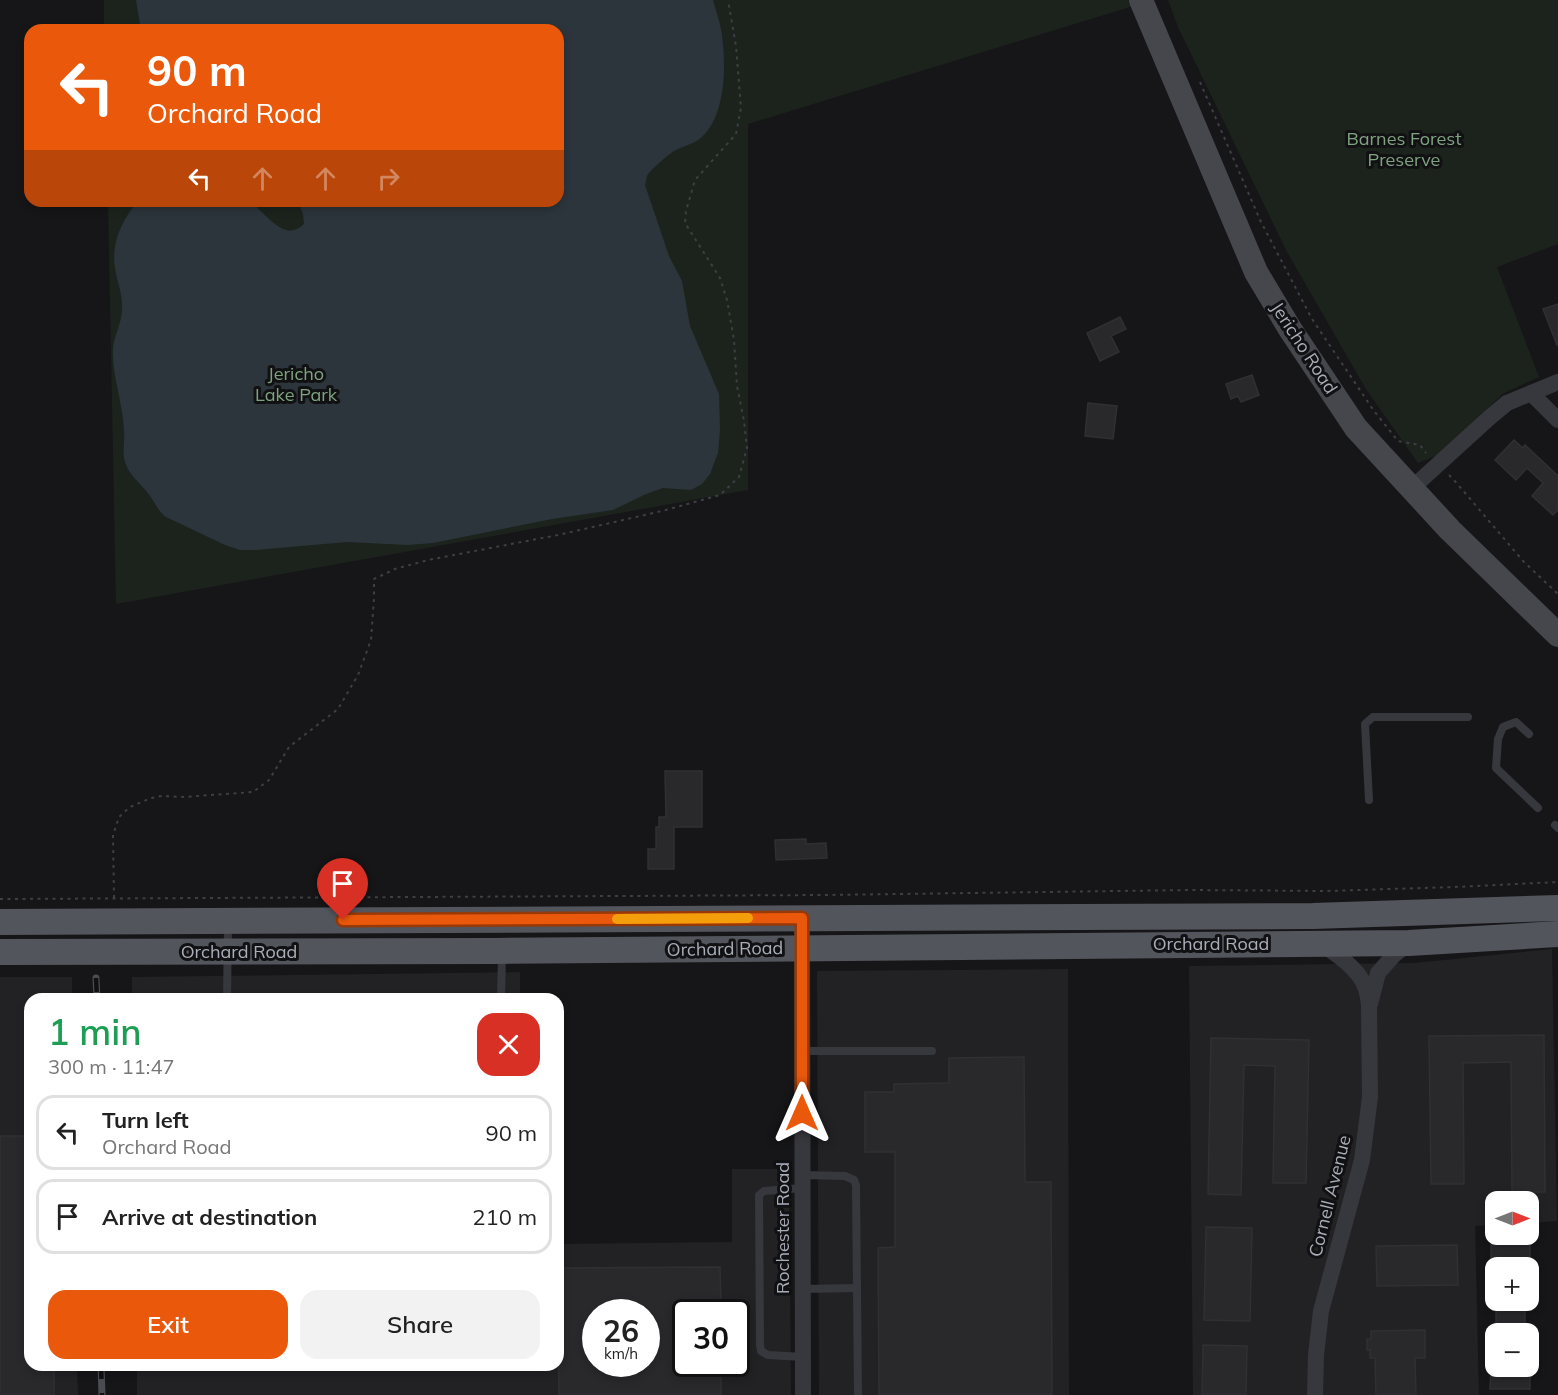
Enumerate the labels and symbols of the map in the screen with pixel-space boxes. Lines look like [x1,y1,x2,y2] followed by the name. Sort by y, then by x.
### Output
[1347,127,1461,171] park label: Barnes Forest Preserve
[1266,297,1343,398] street label: Jericho Road
[255,362,338,406] park label: Jericho Lake Park
[317,858,368,920] pin
[1153,932,1269,955] street label: Orchard Road
[666,936,783,961] street label: Orchard Road
[181,940,297,963] street label: Orchard Road
[770,1081,834,1145] position arrow
[1303,1133,1356,1259] street label: Cornell Avenue
[771,1162,794,1294] street label: Rochester Road
[1485,1191,1539,1245] north arrow
[672,1299,750,1377] speed limit sign: 30

